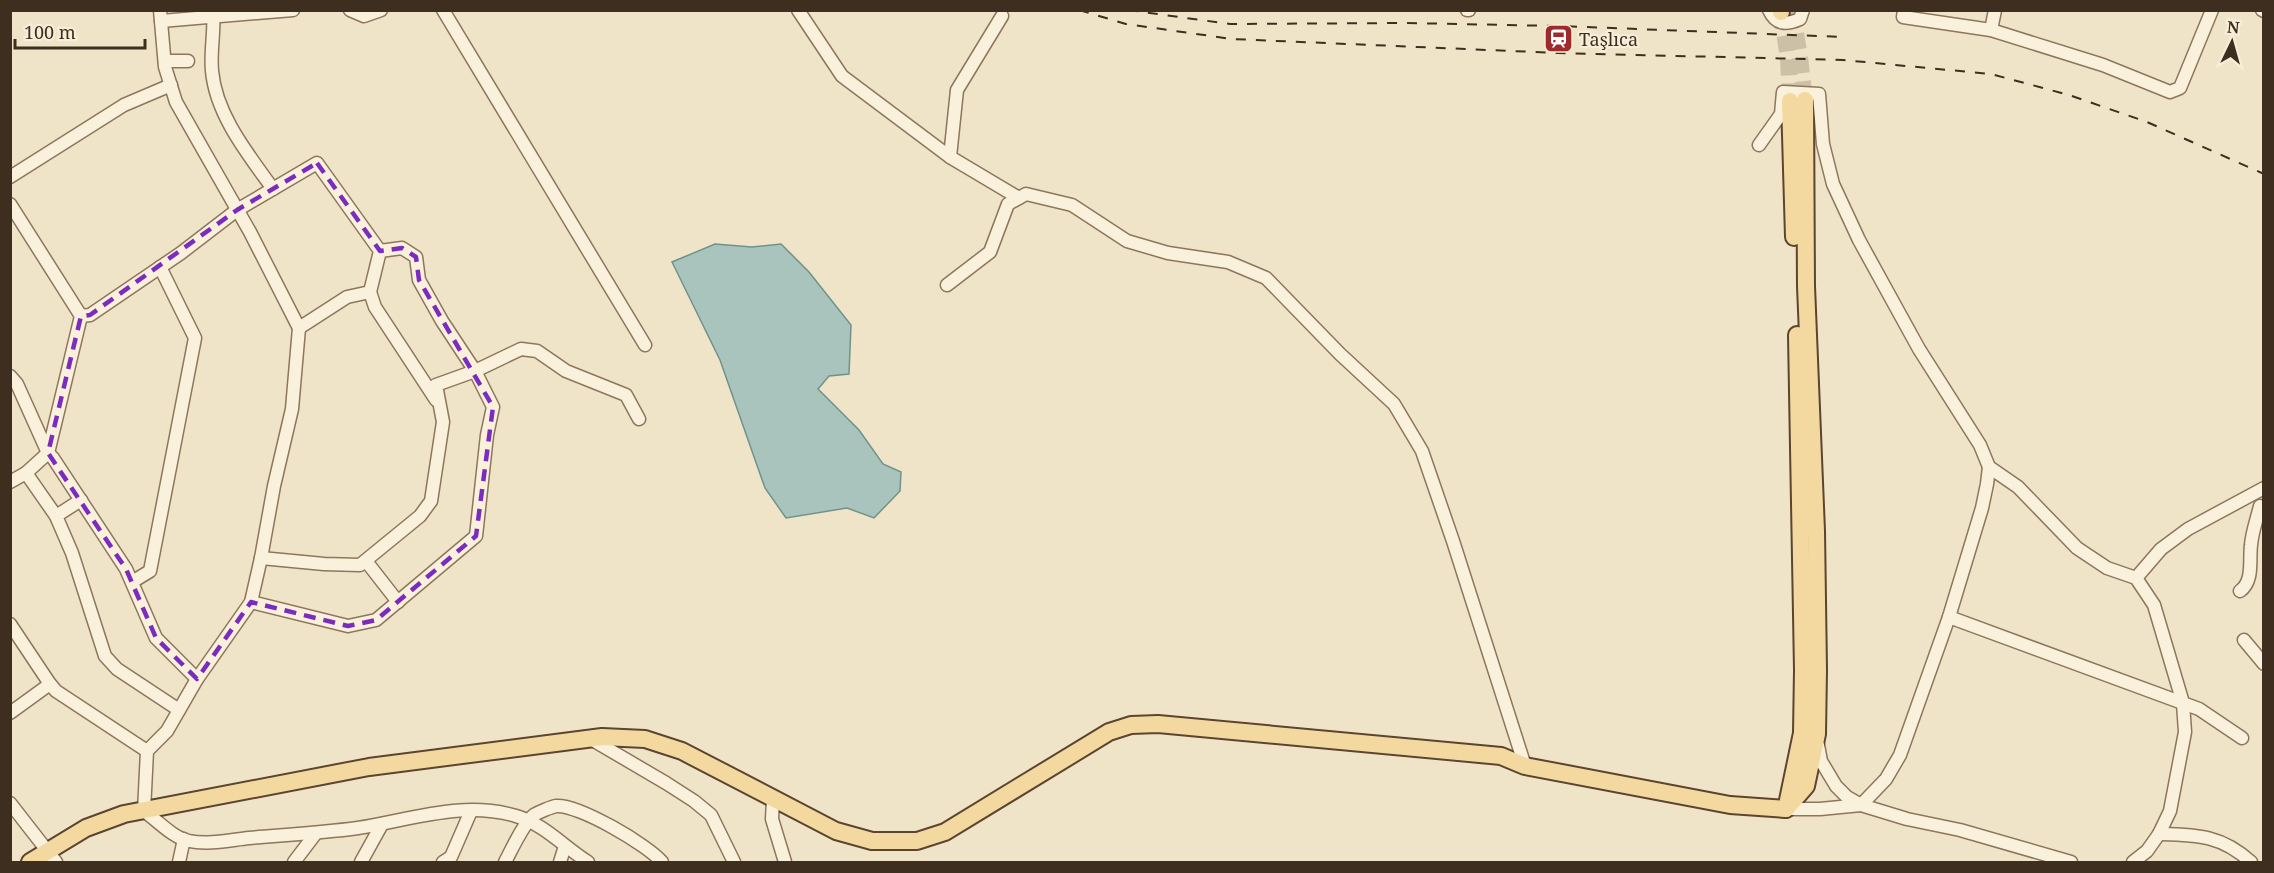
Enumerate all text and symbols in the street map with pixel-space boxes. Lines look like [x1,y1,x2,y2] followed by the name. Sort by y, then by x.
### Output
[15,12,146,50] scale bar
[2202,12,2262,72] north arrow
[2226,16,2241,39] text: N
[24,20,76,44] text: 100 m
[1542,23,1574,55] station icon: Taşlıca
[1579,27,1638,51] place label: Taşlıca

